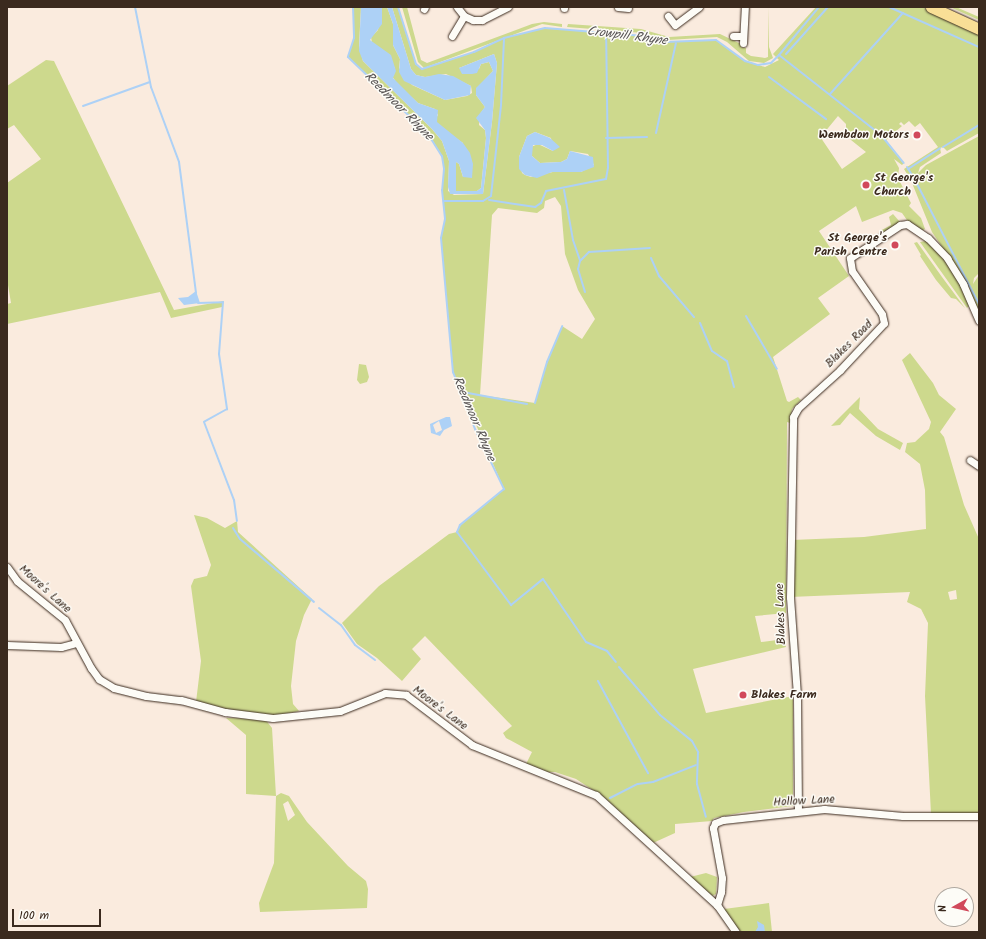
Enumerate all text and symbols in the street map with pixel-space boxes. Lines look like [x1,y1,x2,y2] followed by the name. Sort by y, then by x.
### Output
[586,24,668,50] water label: Crowpill Rhyne
[360,69,436,145] water label: Reedmoor Rhyne
[819,128,909,142] place label: Wembdon Motors
[912,130,922,140] marker: Wembdon Motors
[874,171,933,199] place label: St George's Church
[861,180,871,190] marker: St George's Church
[814,231,887,259] place label: St George's Parish Centre
[890,240,900,250] marker: St George's Parish Centre
[822,317,876,371] street label: Blakes Road
[448,374,498,464] water label: Reedmoor Rhyne
[16,562,74,616] street label: Moore's Lane
[773,583,789,645] street label: Blakes Lane
[410,683,470,733] street label: Moore's Lane
[751,688,817,702] place label: Blakes Farm
[738,690,748,700] marker: Blakes Farm
[773,792,835,810] street label: Hollow Lane
[934,887,974,927] north arrow
[14,901,103,927] scale bar
[934,904,953,913] text: N
[19,906,49,925] text: 100 m

